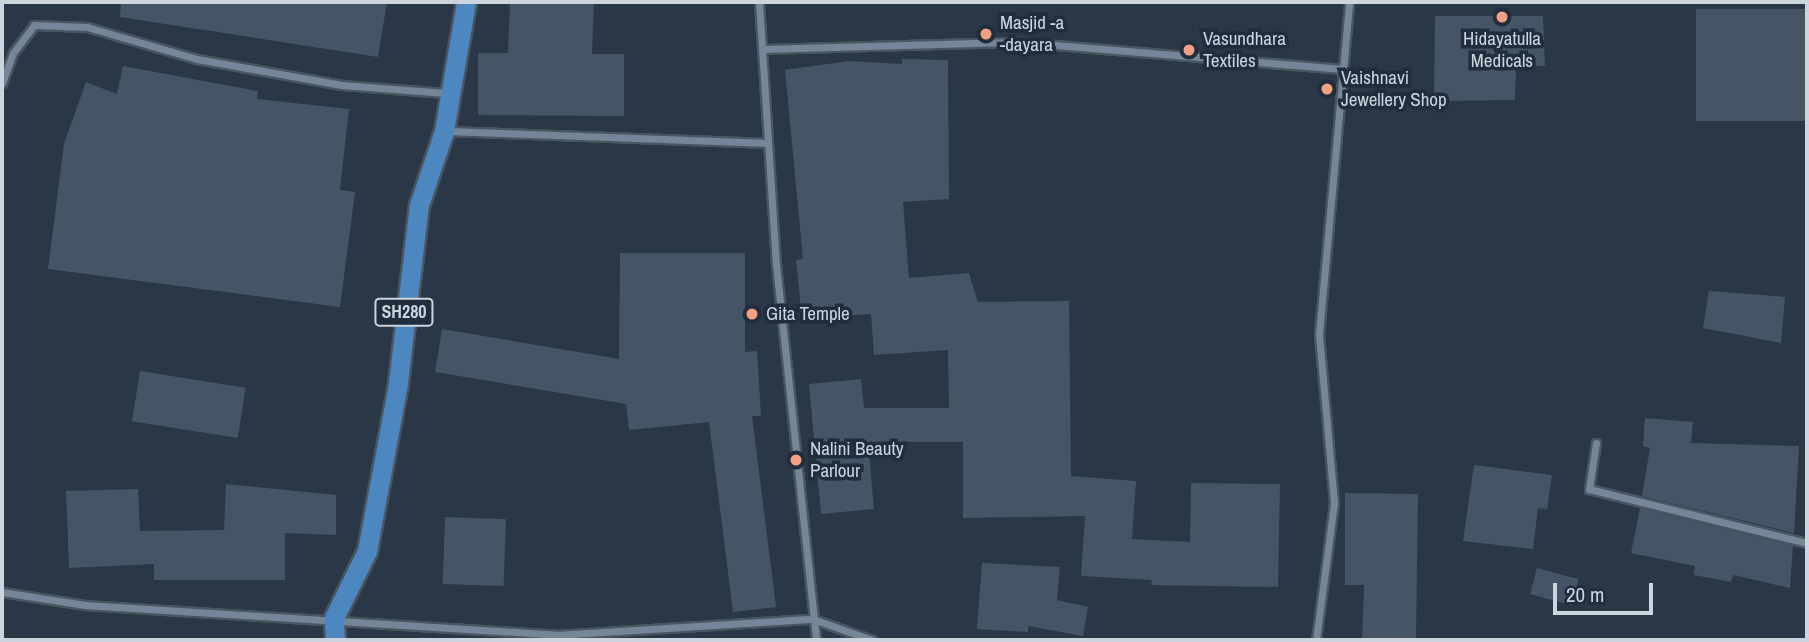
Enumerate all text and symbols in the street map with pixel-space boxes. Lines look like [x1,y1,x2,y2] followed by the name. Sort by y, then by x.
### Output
[1494,9,1510,25] marker: Hidayatulla Medicals
[1000,12,1064,56] place label: Masjid -a -dayara
[978,26,994,42] marker: Masjid -a -dayara
[1203,28,1286,72] place label: Vasundhara Textiles
[1463,28,1541,72] place label: Hidayatulla Medicals
[1181,42,1197,58] marker: Vasundhara Textiles
[1341,67,1447,111] place label: Vaishnavi Jewellery Shop
[1319,81,1335,97] marker: Vaishnavi Jewellery Shop
[374,298,434,326] road number: SH280
[766,303,850,325] place label: Gita Temple
[744,306,760,322] marker: Gita Temple
[810,438,904,482] place label: Nalini Beauty Parlour
[788,452,804,468] marker: Nalini Beauty Parlour
[1557,568,1657,612] scale bar
[1566,580,1604,609] text: 20 m

